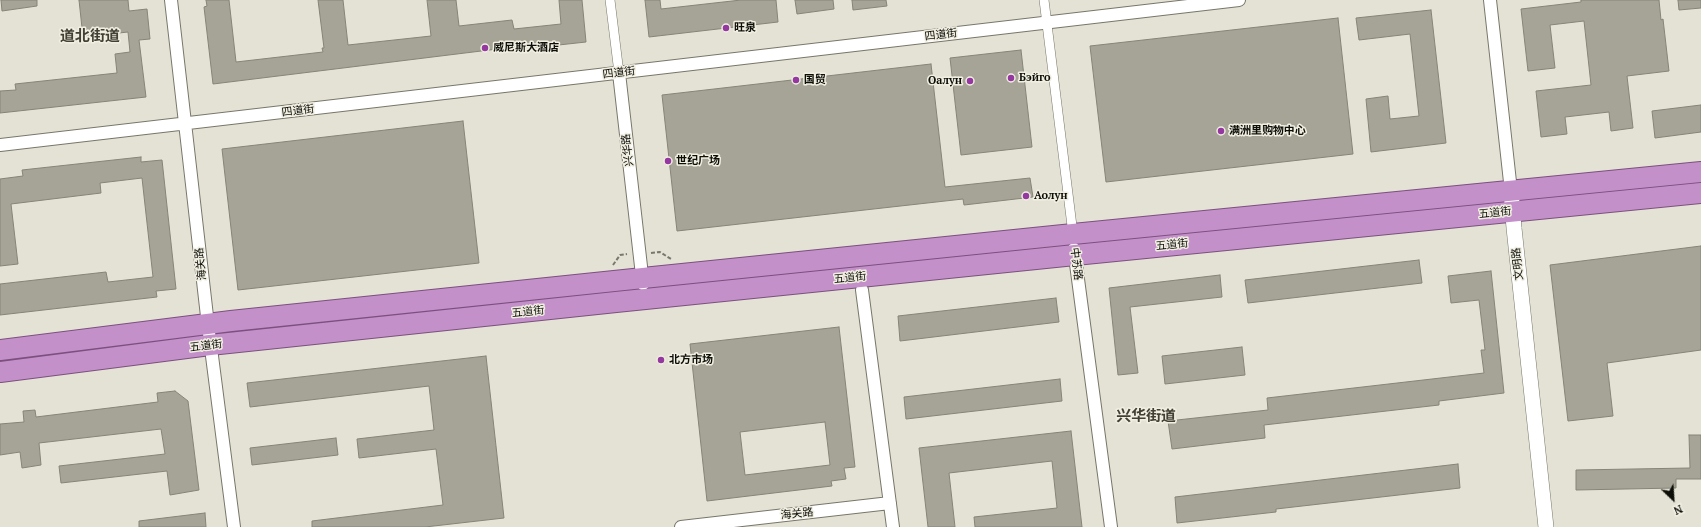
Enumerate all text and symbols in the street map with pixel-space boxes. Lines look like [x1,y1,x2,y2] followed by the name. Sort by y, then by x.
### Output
[734,21,756,35] place label: 旺泉
[721,23,731,33] marker: 旺泉
[924,26,958,44] street label: 四道街
[60,28,120,46] district label: 道北街道
[493,41,559,55] place label: 威尼斯大酒店
[480,43,490,53] marker: 威尼斯大酒店
[602,64,636,82] street label: 四道街
[1019,71,1051,85] place label: Бэйго
[804,73,826,87] place label: 国贸
[1006,73,1016,83] marker: Бэйго
[928,74,962,88] place label: Оалун
[791,75,801,85] marker: 国贸
[965,76,975,86] marker: Оалун
[281,102,315,120] street label: 四道街
[1229,124,1306,138] place label: 满洲里购物中心
[1216,126,1226,136] marker: 满洲里购物中心
[619,133,637,167] street label: 兴华路
[676,154,720,168] place label: 世纪广场
[663,156,673,166] marker: 世纪广场
[1034,189,1068,203] place label: Аолун
[1021,191,1031,201] marker: Аолун
[1478,205,1512,221] street label: 五道街
[1155,237,1189,253] street label: 五道街
[193,247,209,281] street label: 海关路
[1067,247,1085,281] street label: 中苏路
[1510,247,1526,281] street label: 文明路
[833,270,867,286] street label: 五道街
[511,304,545,320] street label: 五道街
[189,337,223,355] street label: 五道街
[669,353,713,367] place label: 北方市场
[656,355,666,365] marker: 北方市场
[1116,408,1176,426] district label: 兴华街道
[1653,479,1693,519] north arrow
[1671,502,1685,518] text: N
[780,506,814,522] street label: 海关路

